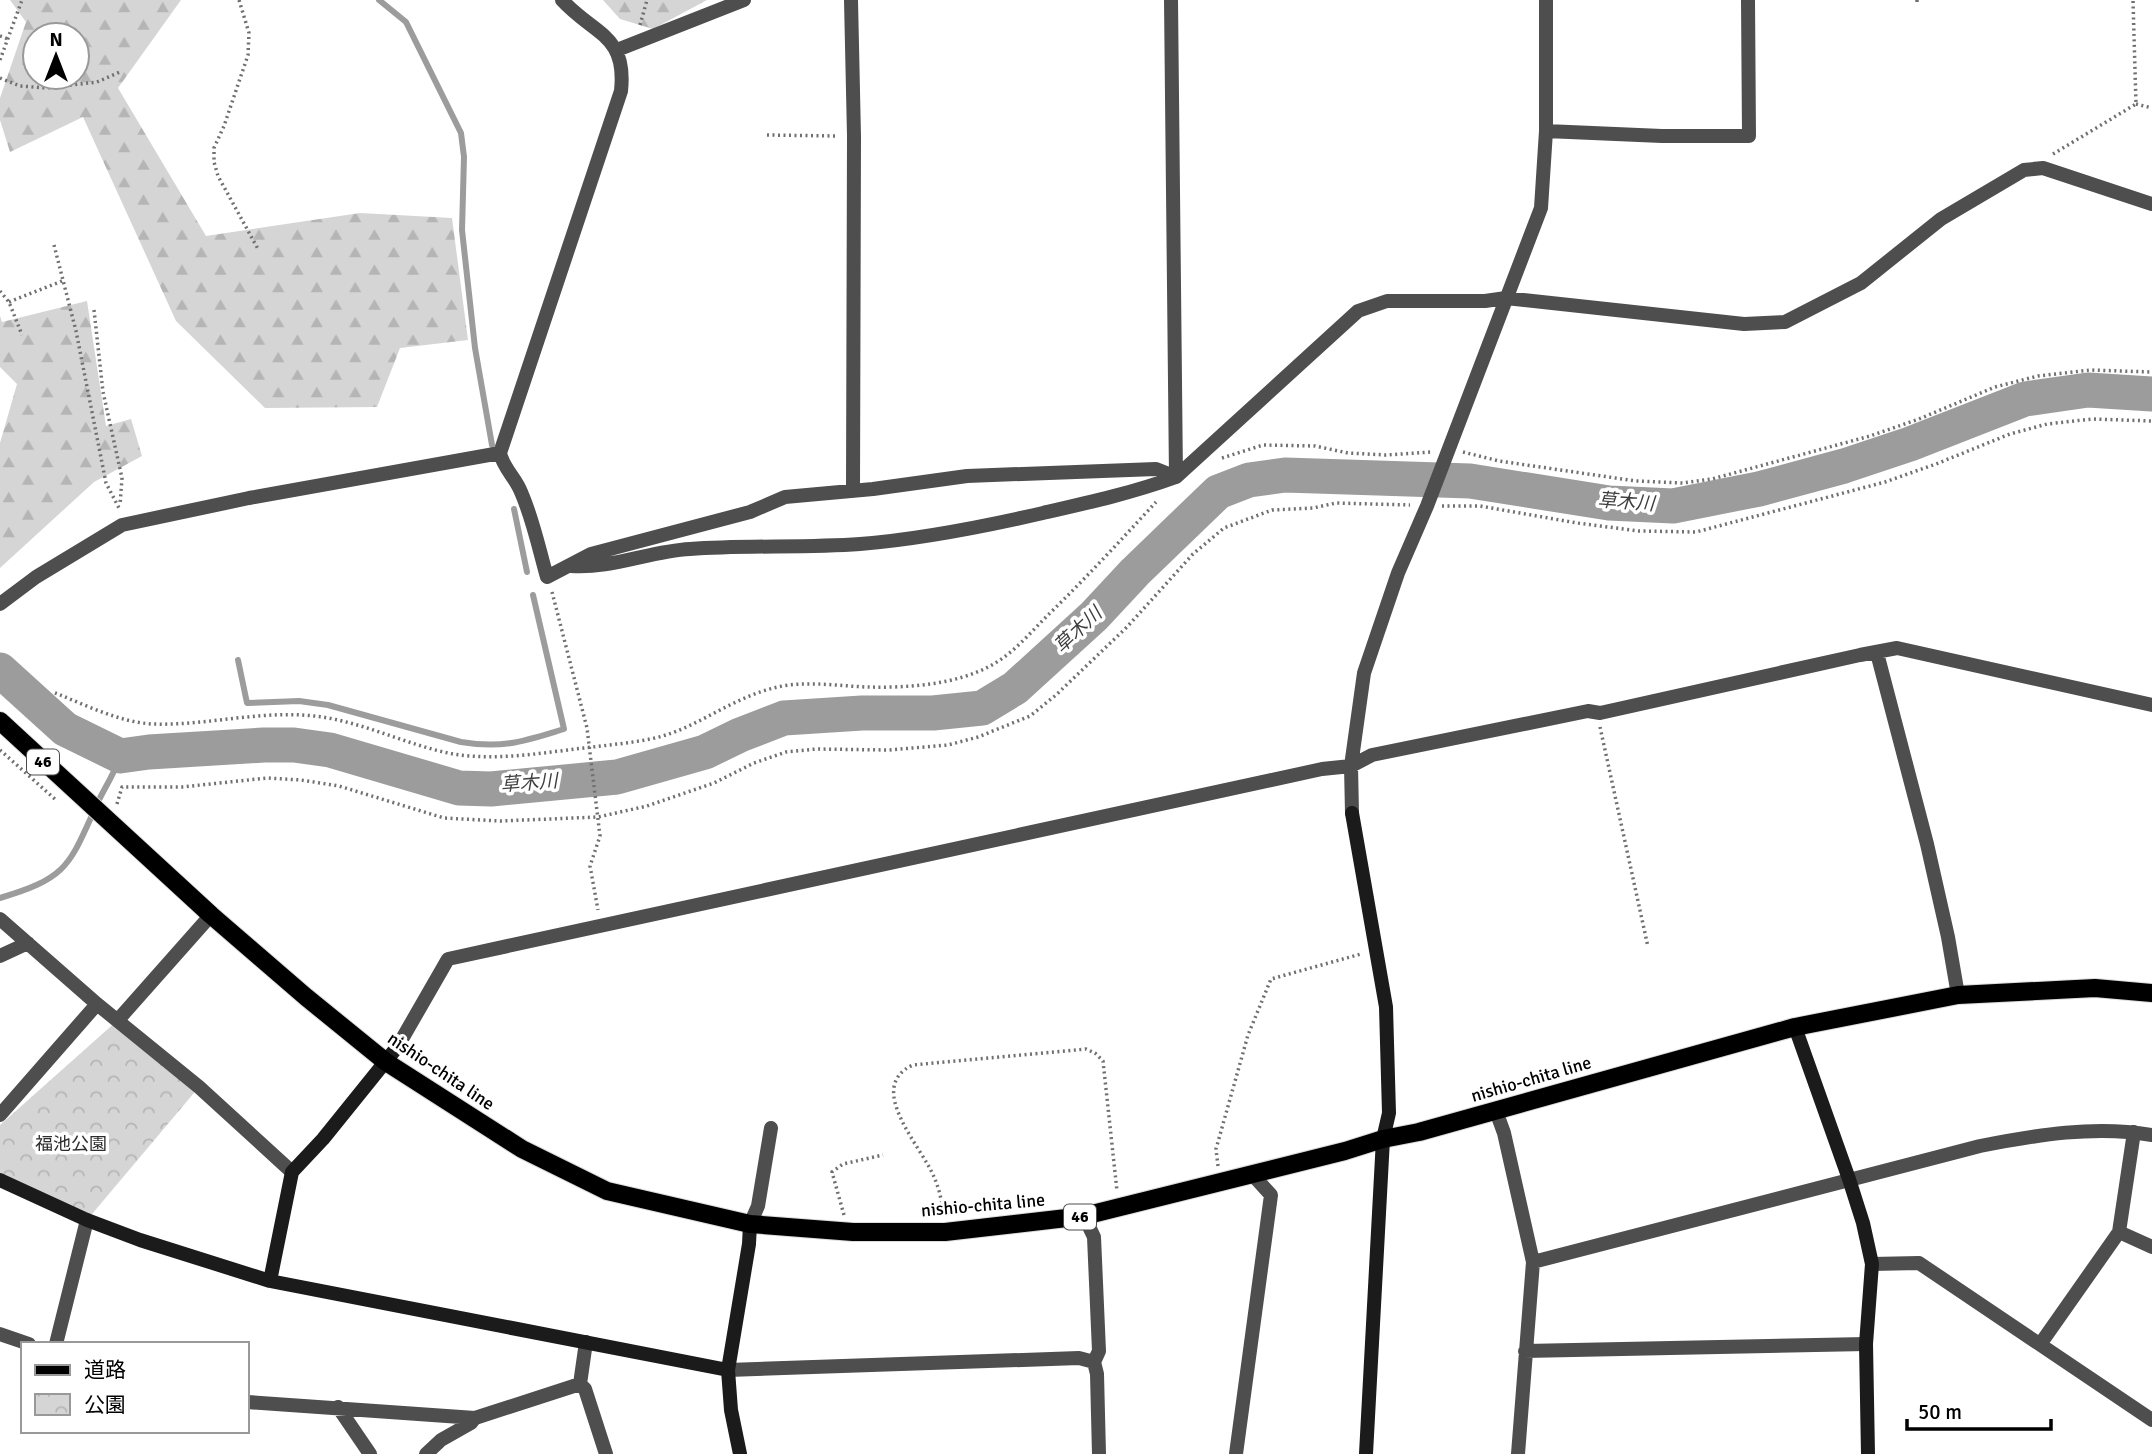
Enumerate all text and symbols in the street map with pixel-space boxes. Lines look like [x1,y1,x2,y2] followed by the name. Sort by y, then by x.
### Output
[21,21,91,91] north arrow
[49,28,63,52] text: N
[1597,488,1657,516] water label: 草木川
[1049,600,1108,658] water label: 草木川
[27,750,59,775] road number: 46
[500,769,560,797] water label: 草木川
[383,1027,499,1115] street label: nishio-chita line
[1468,1051,1594,1107] street label: nishio-chita line
[35,1133,107,1155] park label: 福池公園
[920,1189,1046,1221] street label: nishio-chita line
[1064,1204,1096,1230] road number: 46
[21,1342,248,1433] legend
[84,1357,126,1383] text: 道路
[1907,1388,2050,1432] scale bar
[84,1392,126,1418] text: 公園
[1918,1399,1962,1425] text: 50 m

